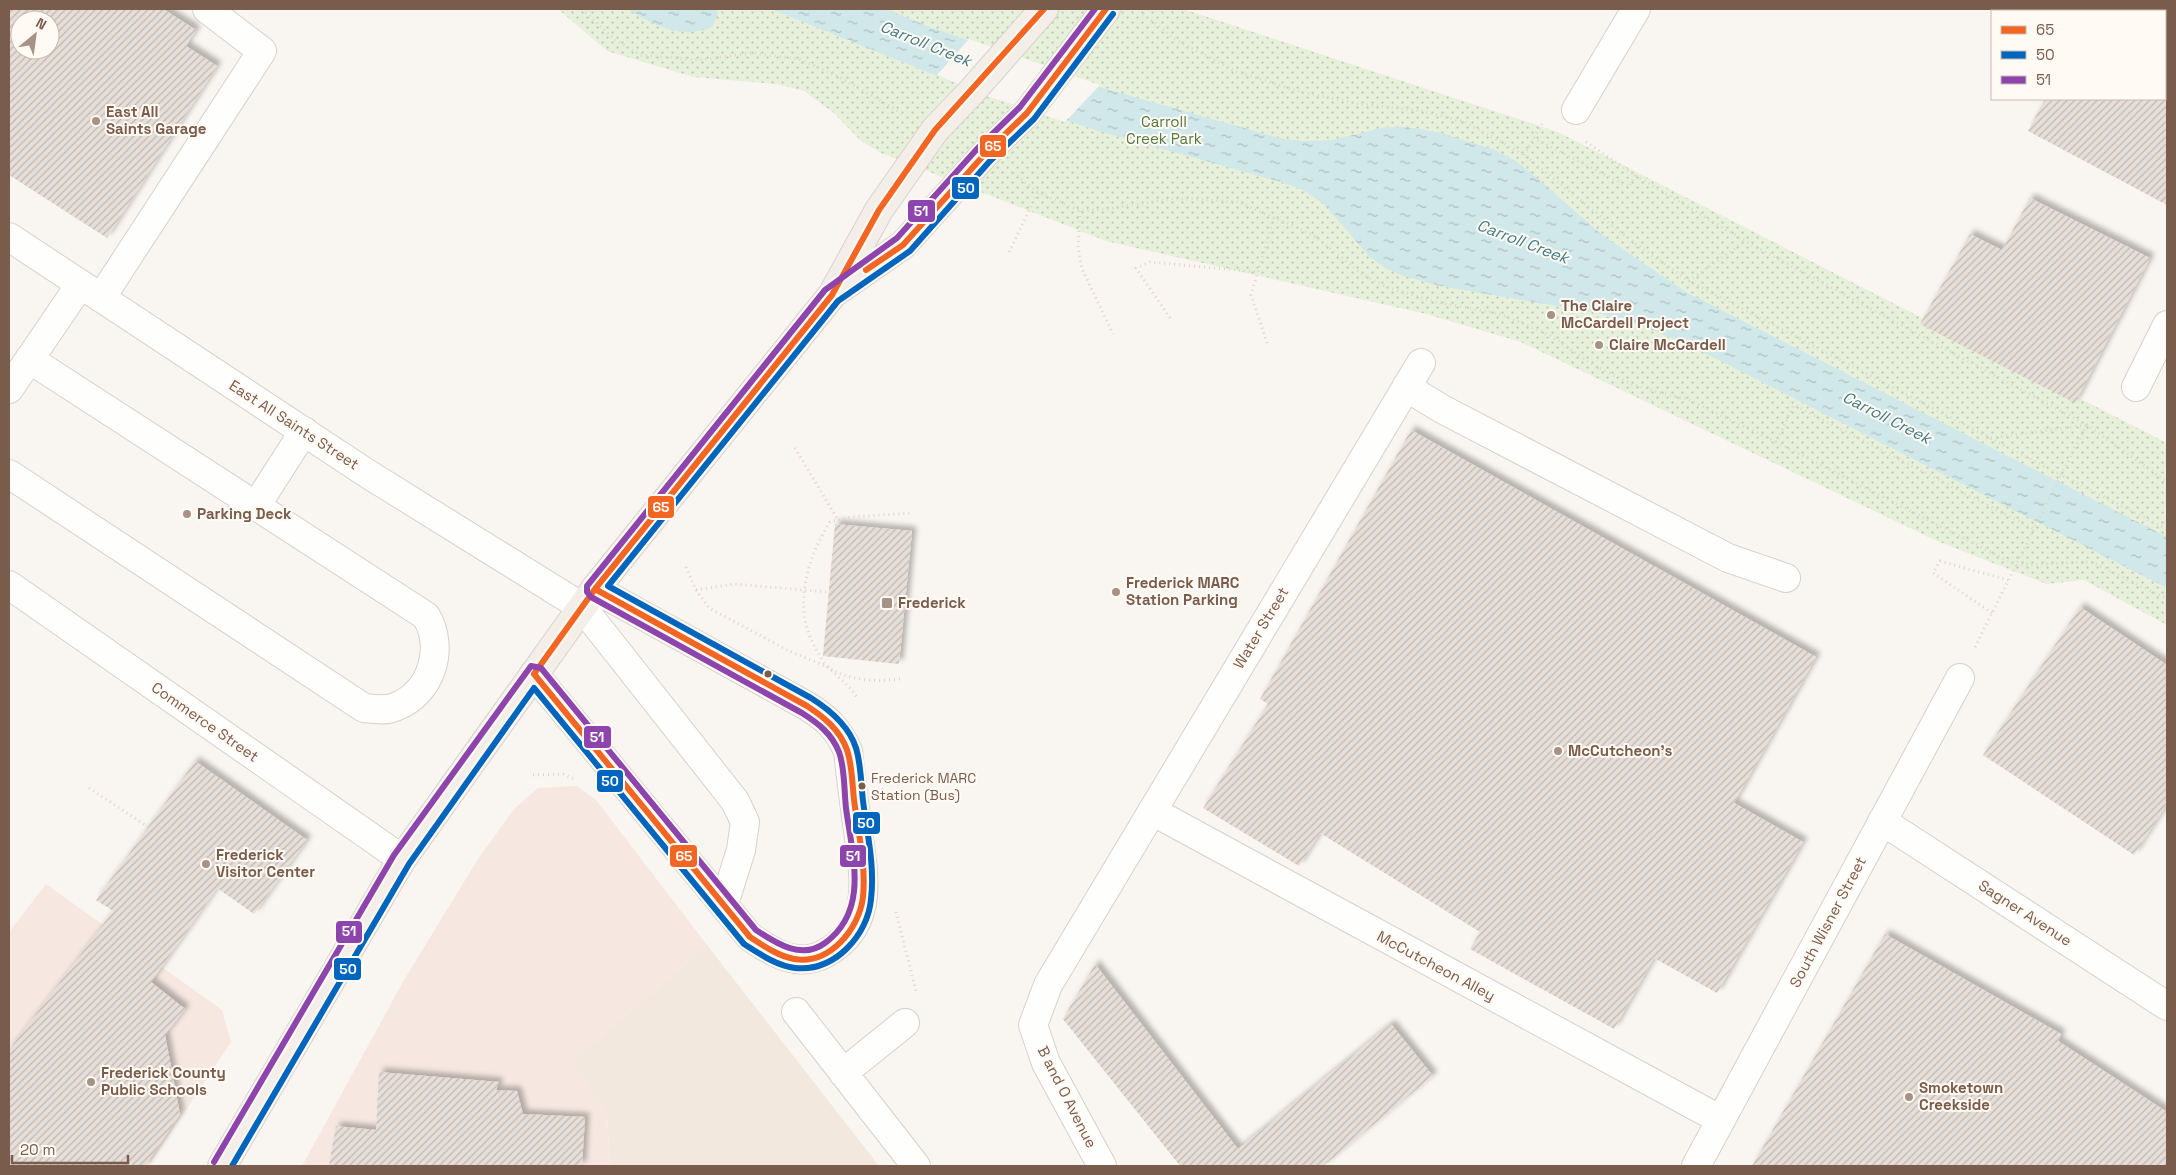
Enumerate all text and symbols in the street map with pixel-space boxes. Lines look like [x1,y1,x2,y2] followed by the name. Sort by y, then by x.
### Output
[10,10,60,60] north arrow
[1991,10,2166,100] legend
[33,13,50,34] text: N
[877,16,977,72] water label: Carroll Creek
[2036,20,2054,39] text: 65
[2036,45,2055,64] text: 50
[2036,70,2051,89] text: 51
[106,102,207,138] place label: East All Saints Garage
[1126,112,1202,148] park label: Carroll Creek Park
[90,115,102,127] marker: East All Saints Garage
[979,134,1007,158] line badge: 65
[984,137,1002,155] text: 65
[951,176,980,200] line badge: 50
[957,179,975,197] text: 50
[907,199,936,223] line badge: 51
[914,202,928,220] text: 51
[1474,214,1574,269] water label: Carroll Creek
[1561,296,1689,332] place label: The Claire McCardell Project
[1545,309,1557,321] marker: The Claire McCardell Project
[1609,335,1726,354] place label: Claire McCardell
[1593,339,1605,351] marker: Claire McCardell
[226,376,363,474] street label: East All Saints Street
[1839,386,1937,450] water label: Carroll Creek
[647,495,675,519] line badge: 65
[652,498,670,516] text: 65
[197,504,292,523] place label: Parking Deck
[181,508,193,520] marker: Parking Deck
[1126,573,1240,609] place label: Frederick MARC Station Parking
[1229,583,1292,672] street label: Water Street
[1110,586,1122,598] marker: Frederick MARC Station Parking
[898,593,966,612] place label: Frederick
[880,596,894,610] marker: Frederick
[763,669,773,679] unlabelled marker
[148,678,263,766] street label: Commerce Street
[583,725,612,749] line badge: 51
[590,728,604,746] text: 51
[1568,741,1673,760] place label: McCutcheon's
[1552,745,1564,757] marker: McCutcheon's
[596,769,624,793] line badge: 50
[871,769,976,804] place label: Frederick MARC Station (Bus)
[601,772,619,790] text: 50
[857,781,867,791] marker: Frederick MARC Station (Bus)
[852,811,881,835] line badge: 50
[857,814,875,832] text: 50
[669,844,698,868] line badge: 65
[839,844,867,868] line badge: 51
[216,845,315,881] place label: Frederick Visitor Center
[675,847,693,865] text: 65
[846,847,860,865] text: 51
[1785,853,1870,991] street label: South Wisner Street
[200,858,212,870] marker: Frederick Visitor Center
[1975,875,2076,950] street label: Sagner Avenue
[335,920,363,944] line badge: 51
[342,922,356,940] text: 51
[1374,926,1499,1005] street label: McCutcheon Alley
[333,957,362,981] line badge: 50
[339,960,357,978] text: 50
[1034,1043,1101,1151] street label: B and O Avenue
[101,1063,226,1099] place label: Frederick County Public Schools
[85,1076,97,1088] marker: Frederick County Public Schools
[1919,1078,2003,1114] place label: Smoketown Creekside
[1903,1091,1915,1103] marker: Smoketown Creekside
[12,1132,129,1164] scale bar
[20,1140,55,1159] text: 20 m

